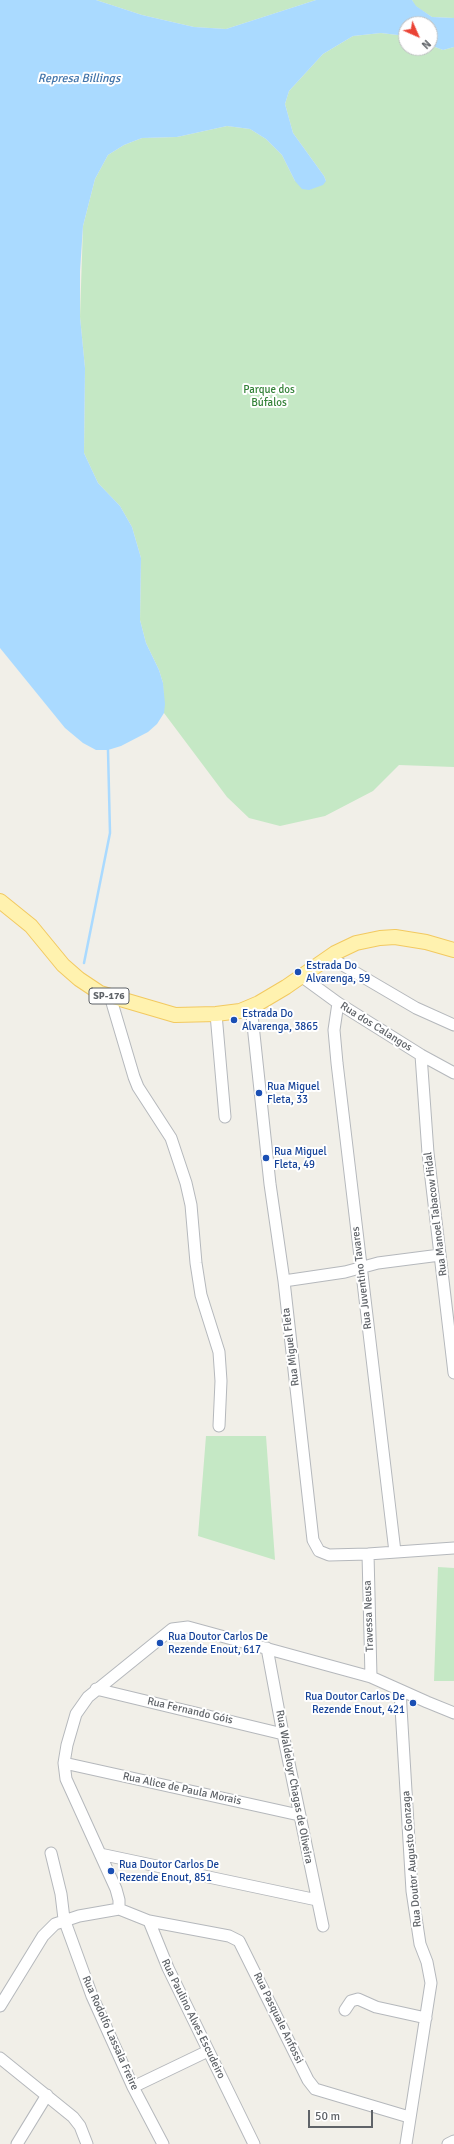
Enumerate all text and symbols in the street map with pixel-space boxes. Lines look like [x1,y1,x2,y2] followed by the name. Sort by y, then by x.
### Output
[398,16,438,56] north arrow
[419,37,433,51] text: N
[38,72,120,86] water label: Represa Billings
[243,383,295,409] park label: Parque dos Búfalos
[306,959,370,985] place label: Estrada Do Alvarenga, 59
[293,967,303,977] marker: Estrada Do Alvarenga, 59
[89,988,129,1004] road number: SP-176
[338,1000,414,1054] street label: Rua dos Calangos
[242,1007,318,1033] place label: Estrada Do Alvarenga, 3865
[229,1015,239,1025] marker: Estrada Do Alvarenga, 3865
[267,1080,320,1106] place label: Rua Miguel Fleta, 33
[254,1088,264,1098] marker: Rua Miguel Fleta, 33
[274,1145,327,1171] place label: Rua Miguel Fleta, 49
[422,1151,450,1277] street label: Rua Manoel Tabacow Hidal
[261,1153,271,1163] marker: Rua Miguel Fleta, 49
[349,1226,375,1330] street label: Rua Juventino Tavares
[280,1307,302,1387] street label: Rua Miguel Fleta
[361,1580,377,1652] street label: Travessa Neusa
[168,1630,268,1656] place label: Rua Doutor Carlos De Rezende Enout, 617
[155,1638,165,1648] marker: Rua Doutor Carlos De Rezende Enout, 617
[305,1690,405,1716] place label: Rua Doutor Carlos De Rezende Enout, 421
[146,1695,234,1727] street label: Rua Fernando Góis
[408,1698,418,1708] marker: Rua Doutor Carlos De Rezende Enout, 421
[273,1709,315,1865] street label: Rua Waldeloyr Chagas de Oliveira
[122,1770,242,1808] street label: Rua Alice de Paula Morais
[399,1790,425,1928] street label: Rua Doutor Augusto Gonzaga
[119,1858,219,1884] place label: Rua Doutor Carlos De Rezende Enout, 851
[106,1866,116,1876] marker: Rua Doutor Carlos De Rezende Enout, 851
[158,1957,228,2081] street label: Rua Paulino Alves Escudeiro
[250,1970,306,2066] street label: Rua Pasquale Anfossi
[79,1974,141,2092] street label: Rua Rodolfo Lassala Freire
[310,2102,375,2128] scale bar
[315,2109,340,2124] text: 50 m

